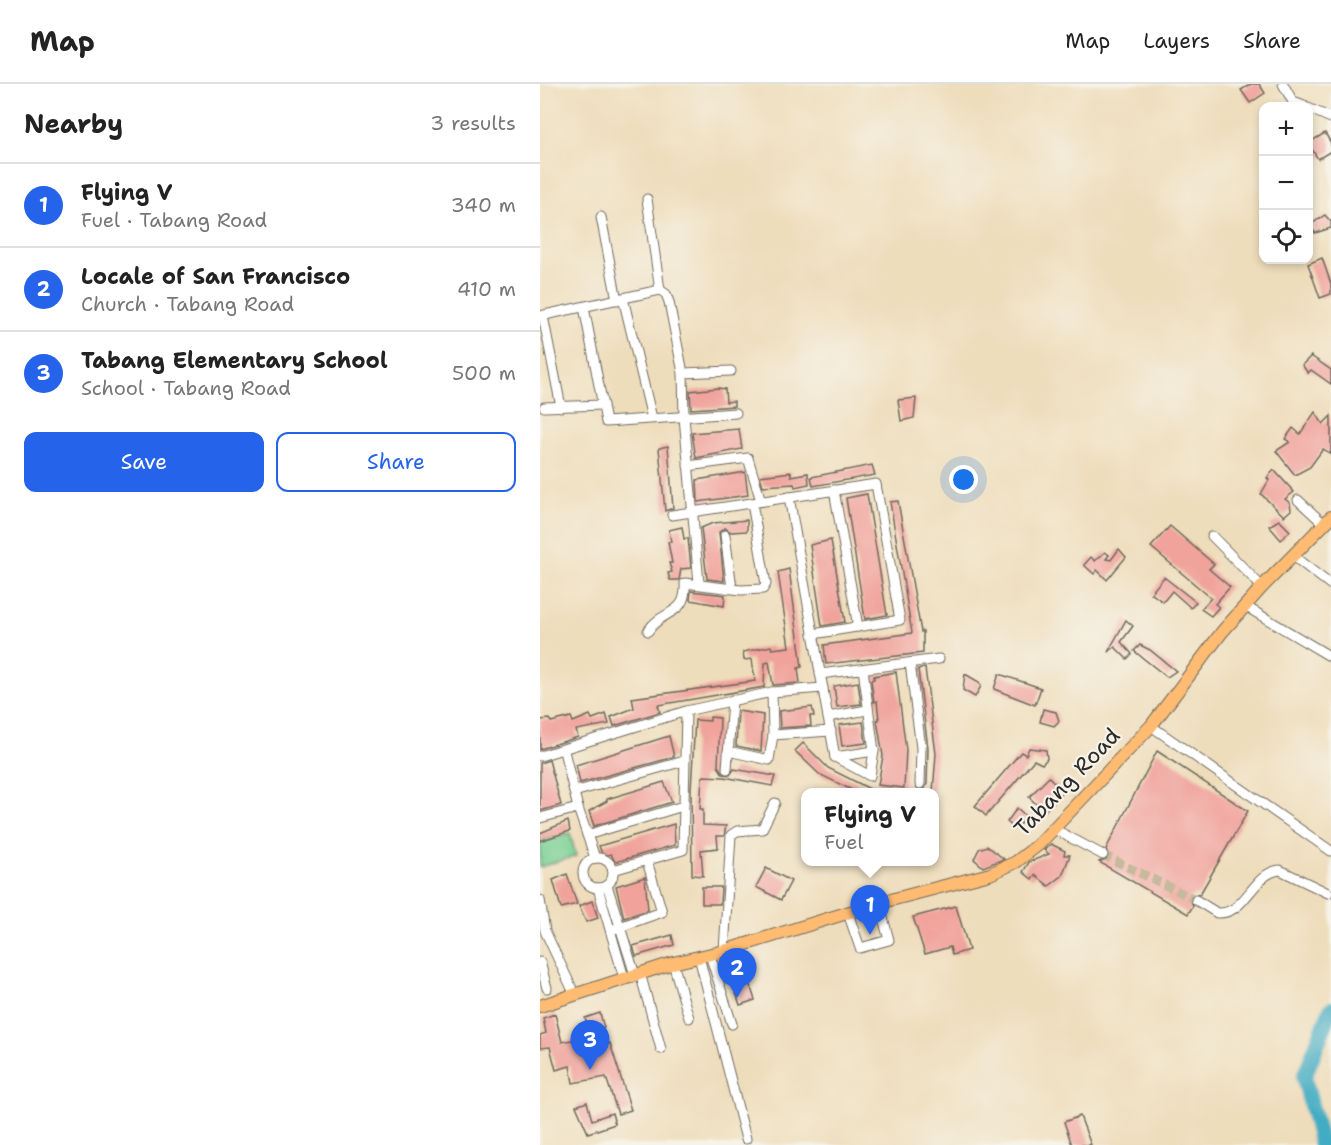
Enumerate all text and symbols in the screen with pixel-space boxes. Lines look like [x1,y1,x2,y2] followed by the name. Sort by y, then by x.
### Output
[30,22,95,60] text: Map
[1065,27,1110,55] text: Map
[1143,27,1210,55] text: Layers
[1243,27,1301,55] text: Share
[1259,102,1313,264] map controls
[1259,102,1313,156] button: +
[24,106,123,141] text: Nearby
[430,110,516,136] text: 3 results
[1259,156,1313,210] button: −
[81,178,172,207] text: Flying V
[39,192,48,218] text: 1
[451,192,516,218] text: 340 m
[81,207,267,233] text: Fuel · Tabang Road
[1259,210,1313,264] button: locate
[81,262,350,291] text: Locale of San Francisco
[37,276,51,302] text: 2
[457,276,516,302] text: 410 m
[81,291,294,317] text: Church · Tabang Road
[81,346,388,375] text: Tabang Elementary School
[37,360,51,386] text: 3
[452,360,516,386] text: 500 m
[81,375,291,401] text: School · Tabang Road
[24,432,264,492] button: Save
[276,432,516,492] button: Share
[949,465,978,494] your location
[1008,721,1126,843] street label: Tabang Road
[801,788,939,866] popup
[824,800,916,829] text: Flying V
[824,829,863,855] text: Fuel
[850,886,890,935] pin: 1
[718,948,756,998] pin: 2
[571,1020,610,1070] pin: 3

